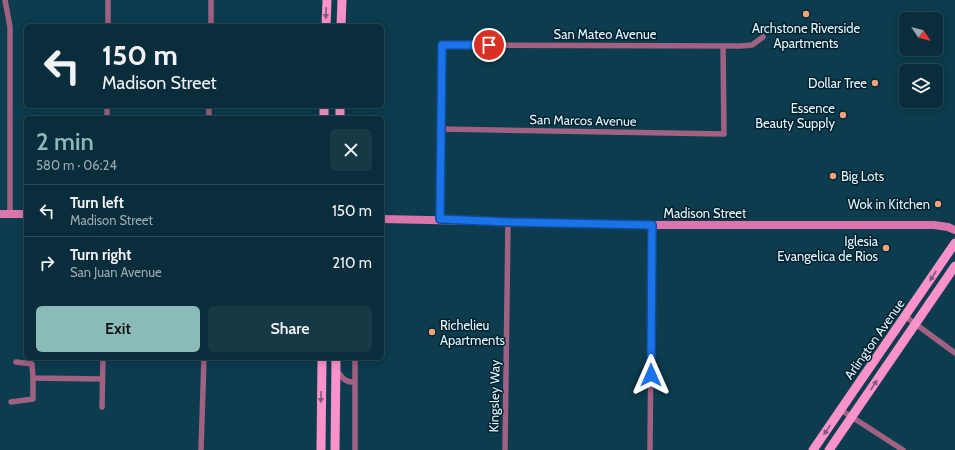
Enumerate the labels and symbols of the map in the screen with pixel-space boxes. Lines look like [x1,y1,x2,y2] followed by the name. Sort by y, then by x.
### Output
[323,7,329,20] one-way arrow
[801,9,811,19] marker: Archstone Riverside Apartments
[899,12,943,56] north arrow
[752,20,860,51] place label: Archstone Riverside Apartments
[554,26,657,42] street label: San Mateo Avenue
[472,28,506,62] pin
[808,75,867,91] place label: Dollar Tree
[870,78,880,88] marker: Dollar Tree
[755,100,835,131] place label: Essence Beauty Supply
[838,110,848,120] marker: Essence Beauty Supply
[529,111,637,129] street label: San Marcos Avenue
[841,168,885,184] place label: Big Lots
[828,171,838,181] marker: Big Lots
[848,196,930,212] place label: Wok in Kitchen
[933,199,943,209] marker: Wok in Kitchen
[664,205,747,221] street label: Madison Street
[777,233,879,264] place label: Iglesia Evangelica de Rios
[881,243,891,253] marker: Iglesia Evangelica de Rios
[930,270,937,281] one-way arrow
[840,295,908,382] street label: Arlington Avenue
[440,317,506,348] place label: Richelieu Apartments
[427,327,437,337] marker: Richelieu Apartments
[630,354,672,396] position arrow
[485,359,503,433] street label: Kingsley Way
[870,380,878,390] one-way arrow
[318,391,324,404] one-way arrow
[823,425,831,435] one-way arrow

